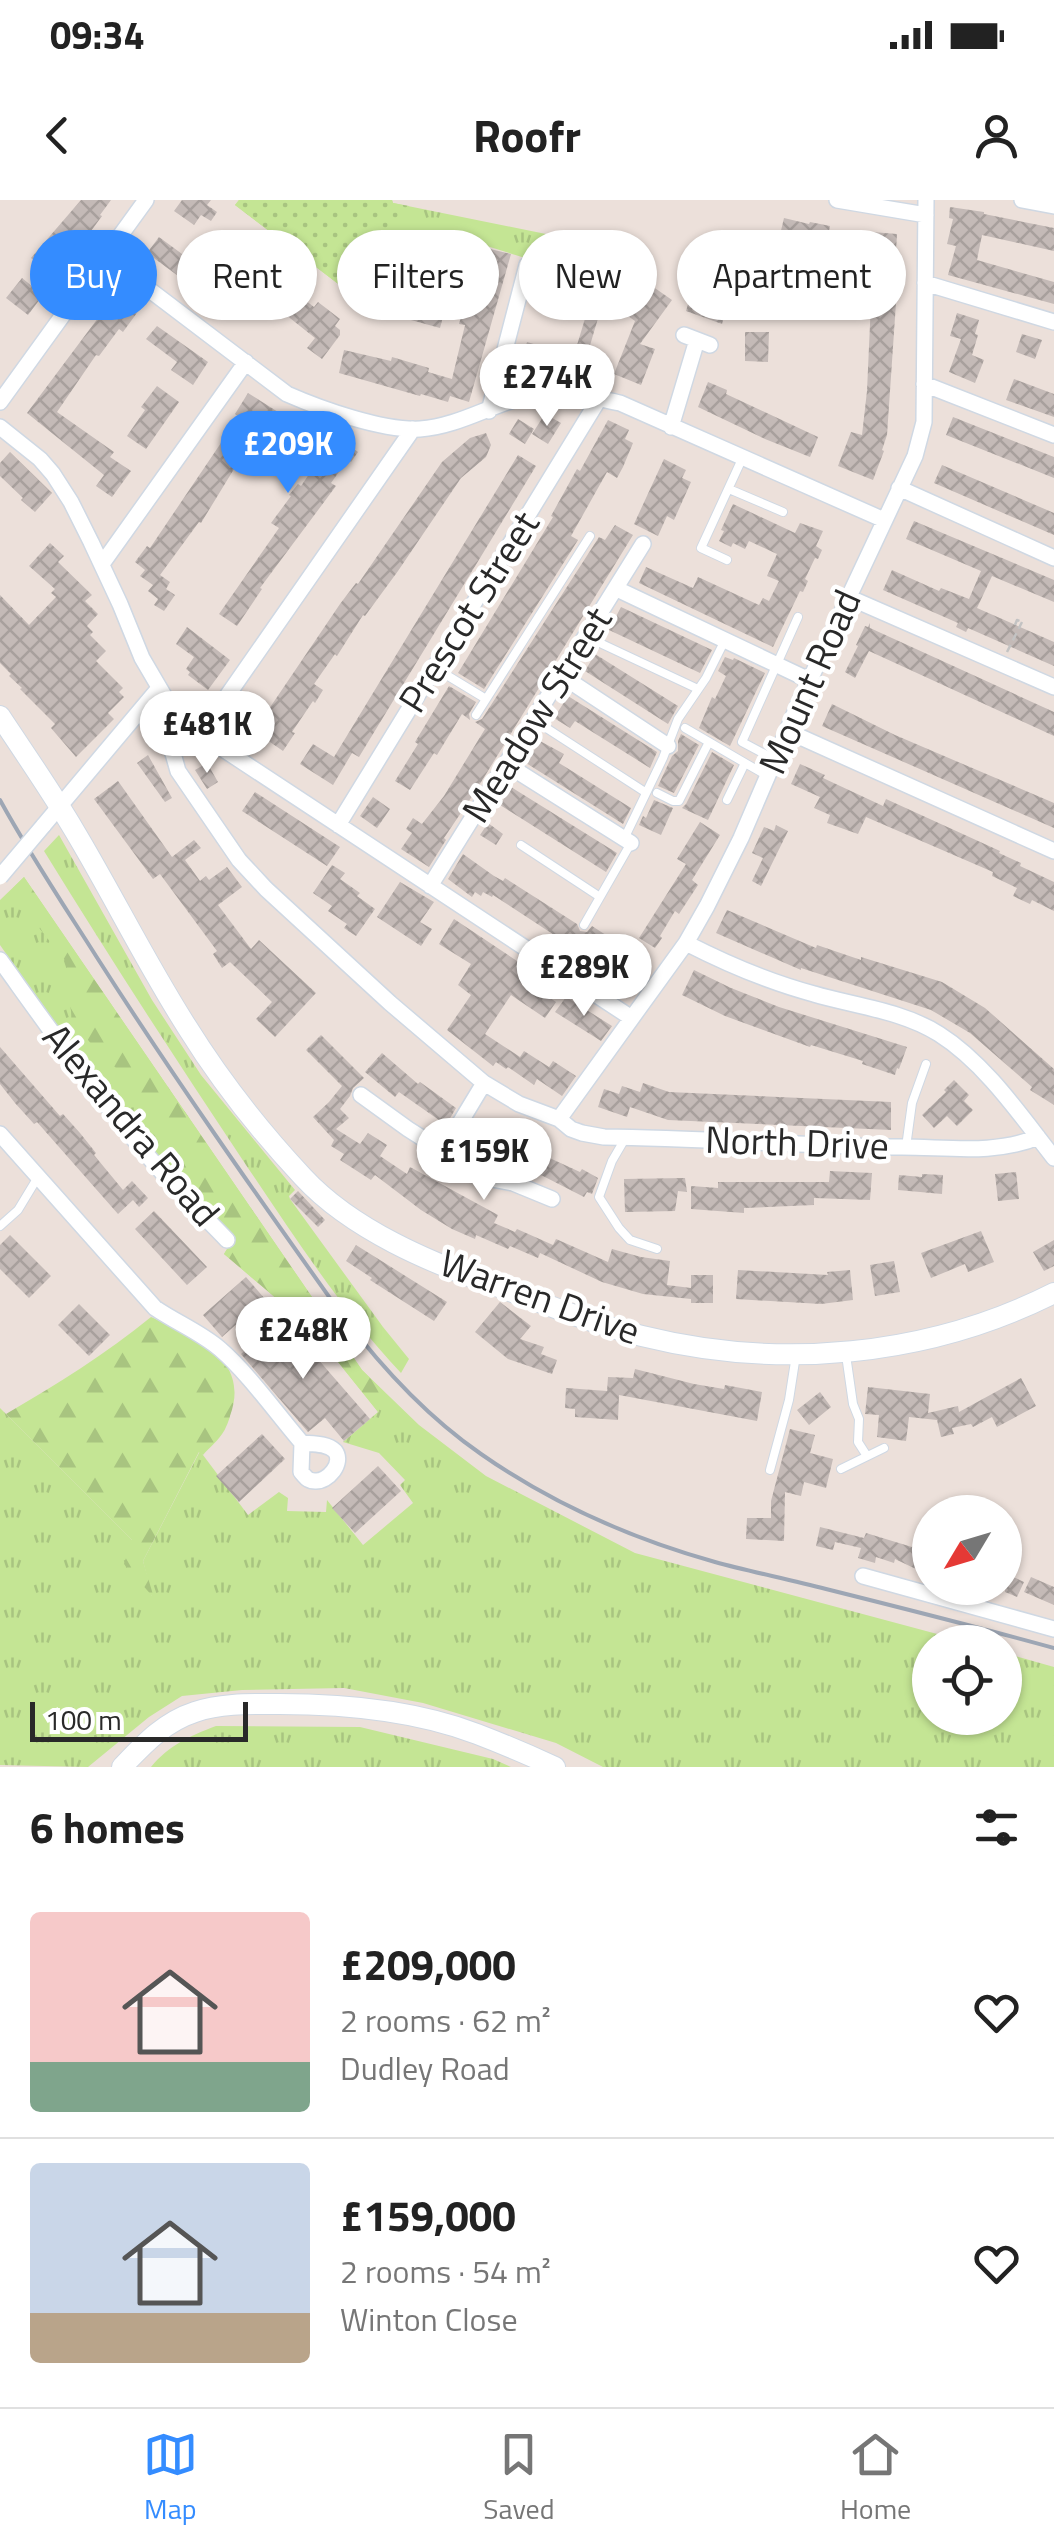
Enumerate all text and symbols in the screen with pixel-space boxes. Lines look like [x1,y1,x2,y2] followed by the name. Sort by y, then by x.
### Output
[50,6,145,64] text: 09:34
[473,101,581,169] text: Roofr
[30,108,85,163] icon: back
[969,108,1024,163] icon: person
[30,230,157,320] chip: Buy
[177,230,317,320] chip: Rent
[337,230,499,320] chip: Filters
[519,230,657,320] chip: New
[677,230,906,320] chip: Apartment
[477,344,617,429] pin: £274K
[502,352,592,400] text: £274K
[218,411,358,496] pin: £209K
[243,419,333,467] text: £209K
[383,499,553,724] street label: Prescot Street
[743,580,875,783] street label: Mount Road
[447,595,626,834] street label: Meadow Street
[137,691,277,776] pin: £481K
[162,699,252,747] text: £481K
[514,934,654,1019] pin: £289K
[539,942,629,990] text: £289K
[29,1010,234,1239] street label: Alexandra Road
[704,1110,890,1174] street label: North Drive
[414,1118,554,1203] pin: £159K
[439,1126,529,1174] text: £159K
[432,1233,649,1359] street label: Warren Drive
[233,1297,373,1382] pin: £248K
[258,1305,348,1353] text: £248K
[912,1495,1022,1605] north arrow
[912,1495,1022,1735] map controls
[912,1625,1022,1735] button: locate
[30,1697,248,1742] scale bar
[45,1698,122,1741] text: 100 m
[30,1795,185,1859] text: 6 homes
[969,1800,1024,1855] icon: filters
[340,1932,516,1996] text: £209,000
[110,1952,230,2072] icon: home
[969,1985,1024,2040] icon: heart
[340,1996,551,2044] text: 2 rooms · 62 m²
[340,2044,510,2092] text: Dudley Road
[340,2183,516,2247] text: £159,000
[110,2203,230,2323] icon: home
[969,2236,1024,2291] icon: heart
[340,2247,551,2295] text: 2 rooms · 54 m²
[340,2295,518,2343] text: Winton Close
[143,2427,198,2530] tab: Map
[483,2427,555,2530] tab: Saved
[840,2427,911,2530] tab: Home

